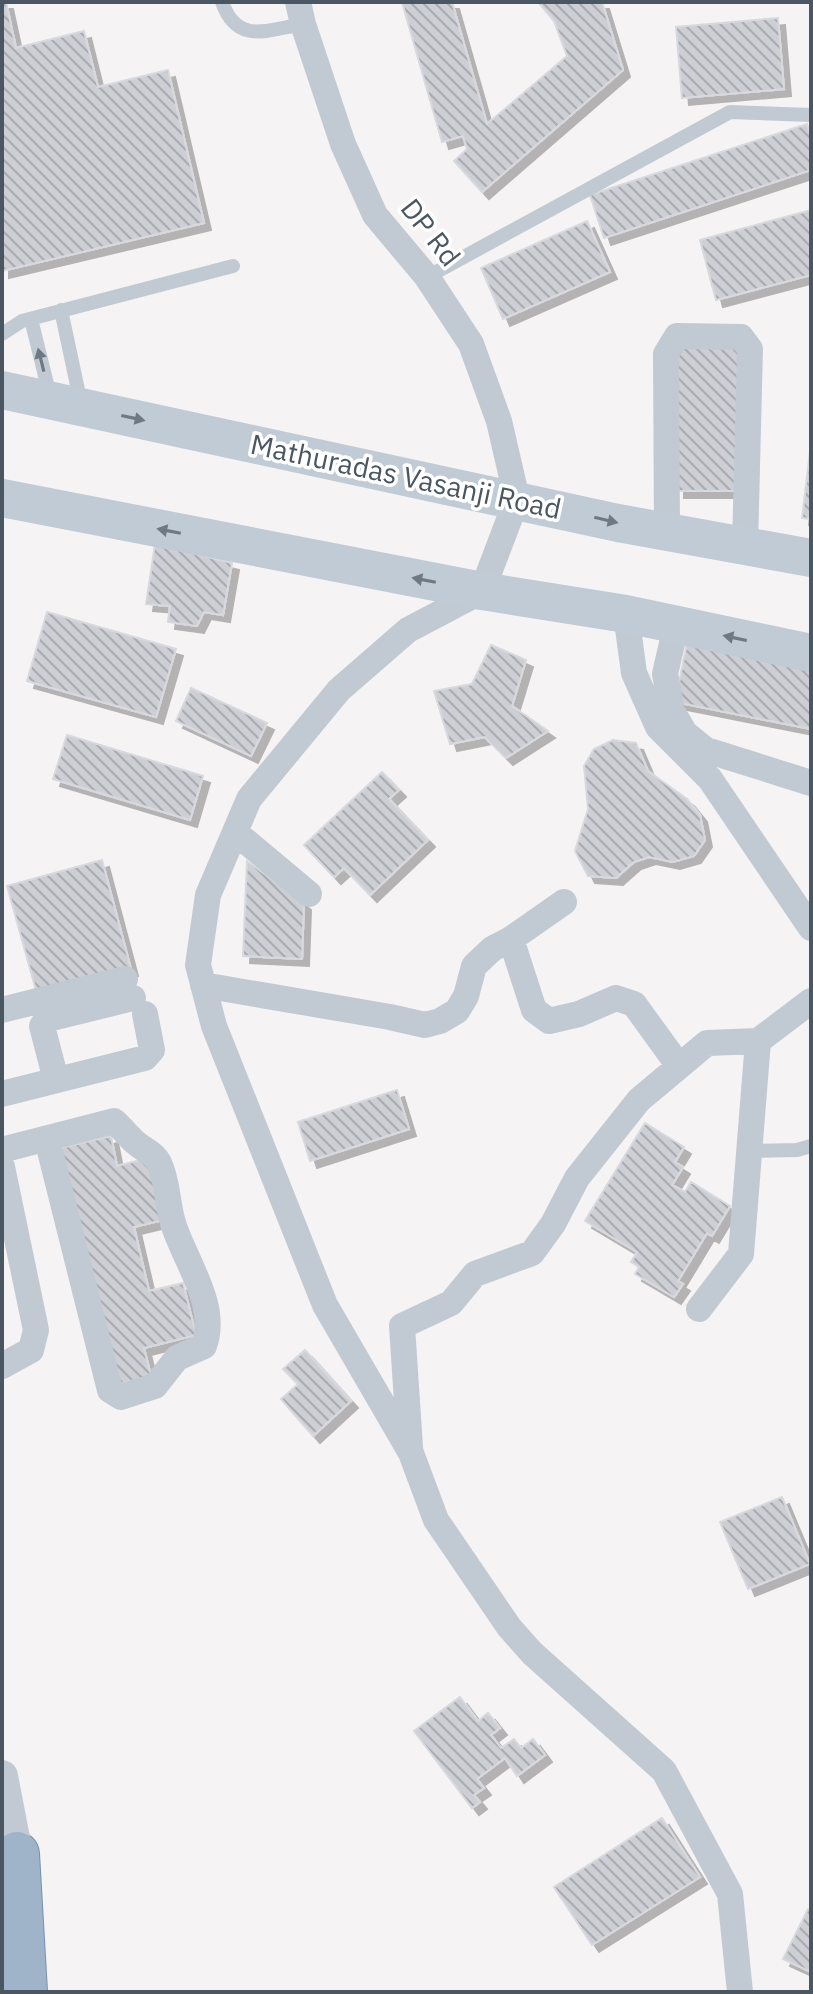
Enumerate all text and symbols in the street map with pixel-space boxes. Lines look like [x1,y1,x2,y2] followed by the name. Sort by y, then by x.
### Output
[393,191,469,273] street label: DP Rd
[34,347,46,372] one-way arrow
[121,412,146,425] one-way arrow
[247,425,565,527] street label: Mathuradas Vasanji Road
[594,514,619,527] one-way arrow
[156,524,181,536] one-way arrow
[411,573,436,585] one-way arrow
[722,631,747,643] one-way arrow

